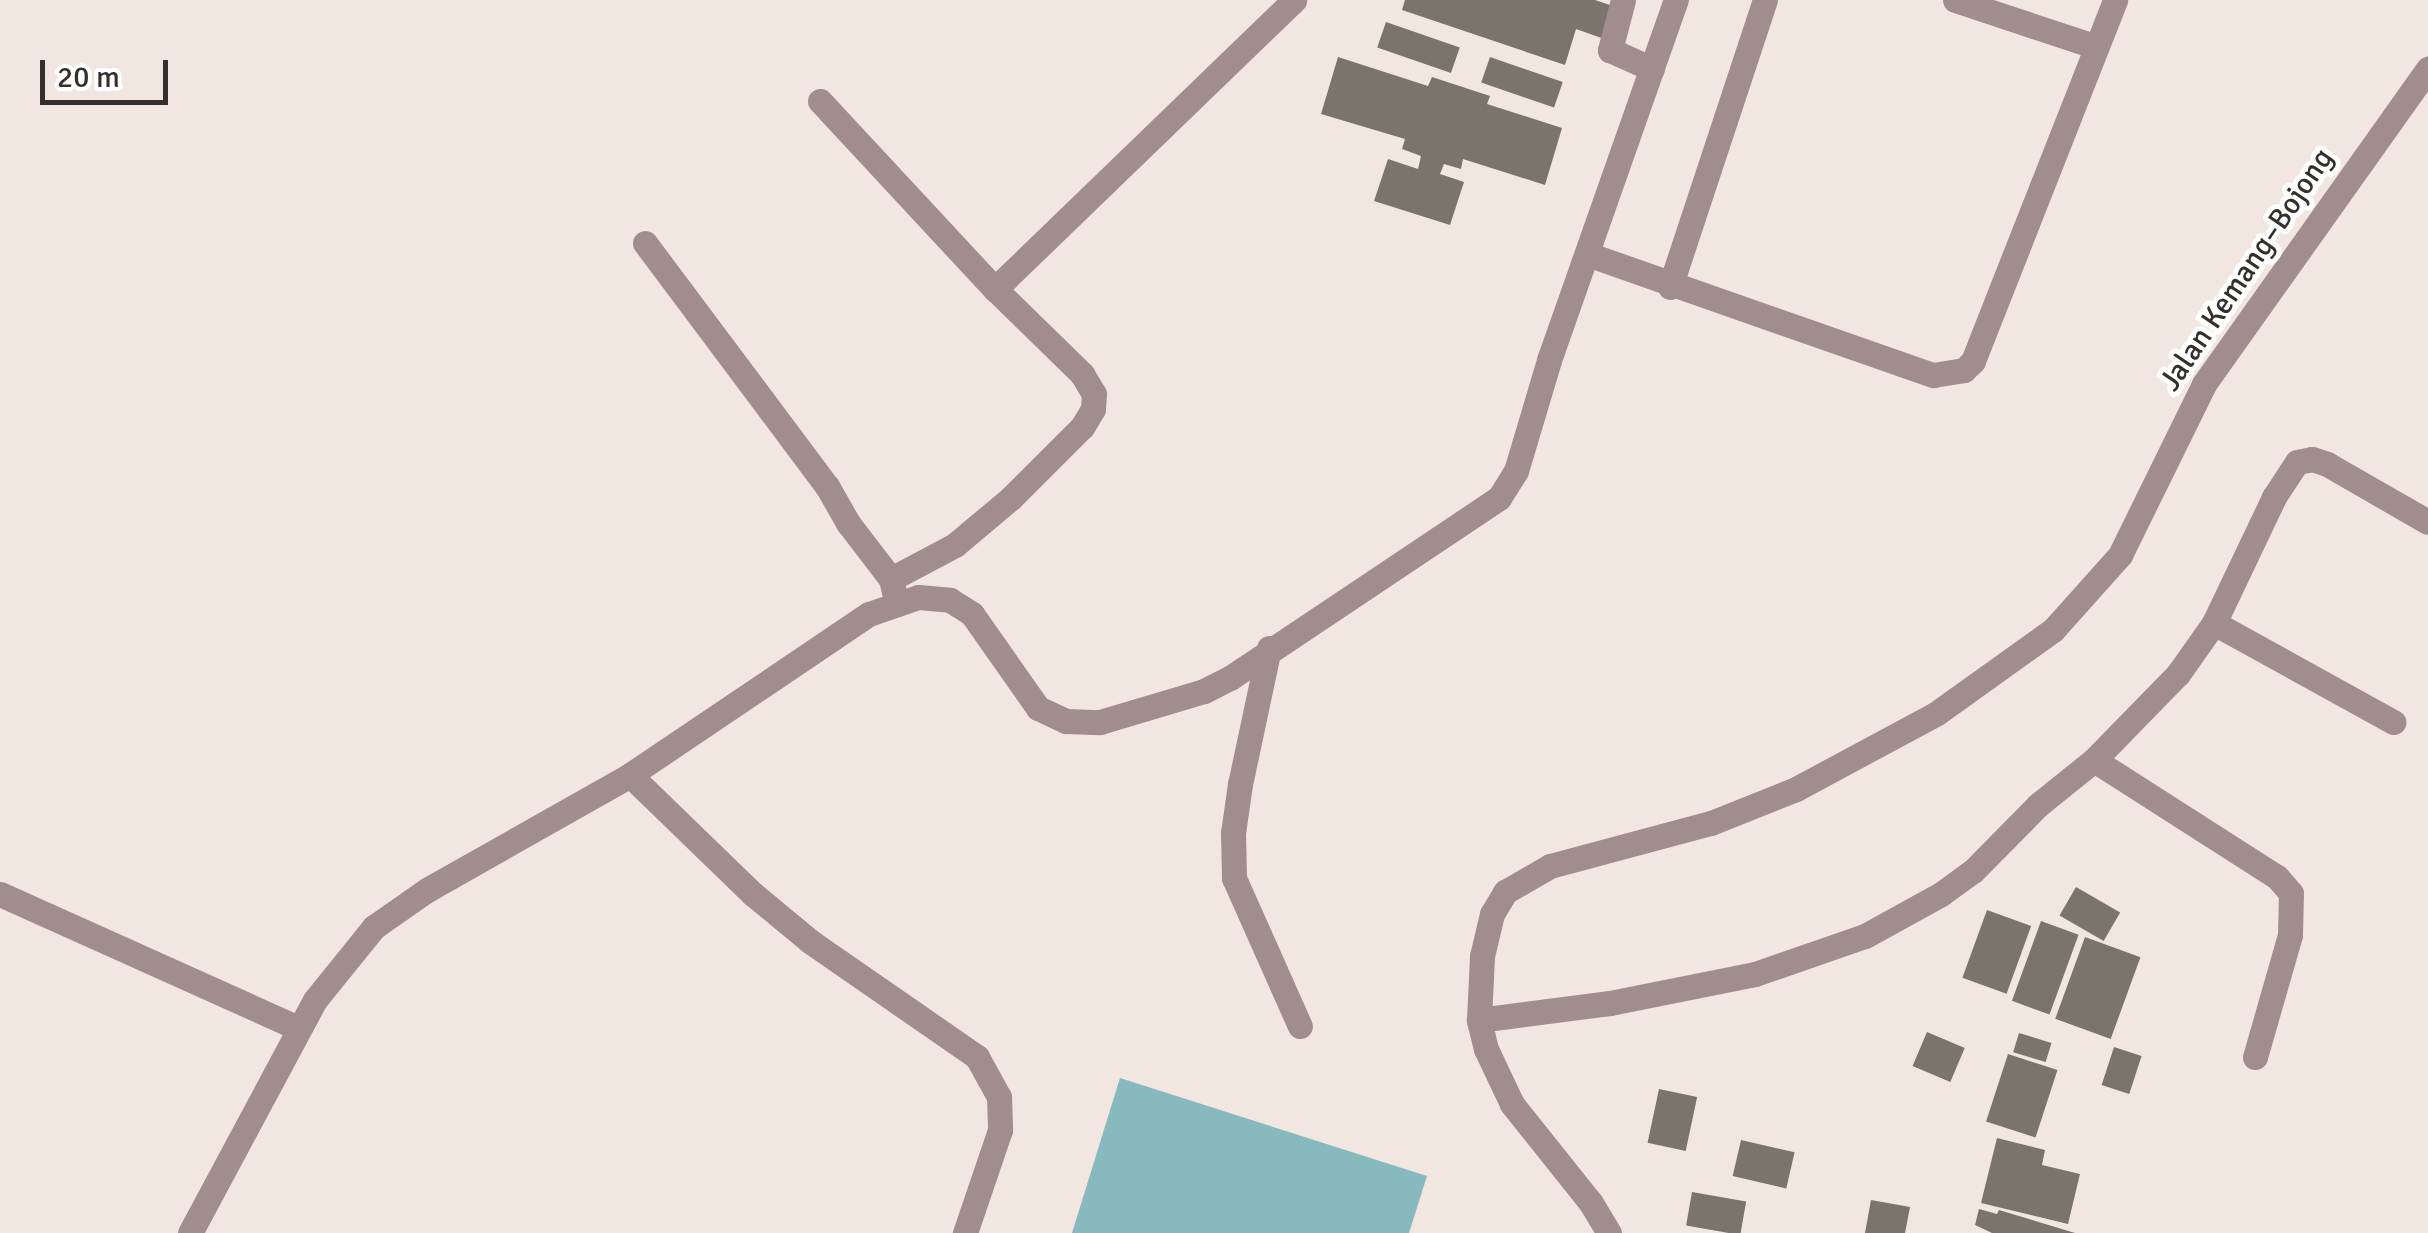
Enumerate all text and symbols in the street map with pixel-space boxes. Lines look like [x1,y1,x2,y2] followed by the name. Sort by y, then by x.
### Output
[45,40,172,102] scale bar
[57,59,120,96] text: 20 m
[2153,142,2341,398] street label: Jalan Kemang–Bojong

